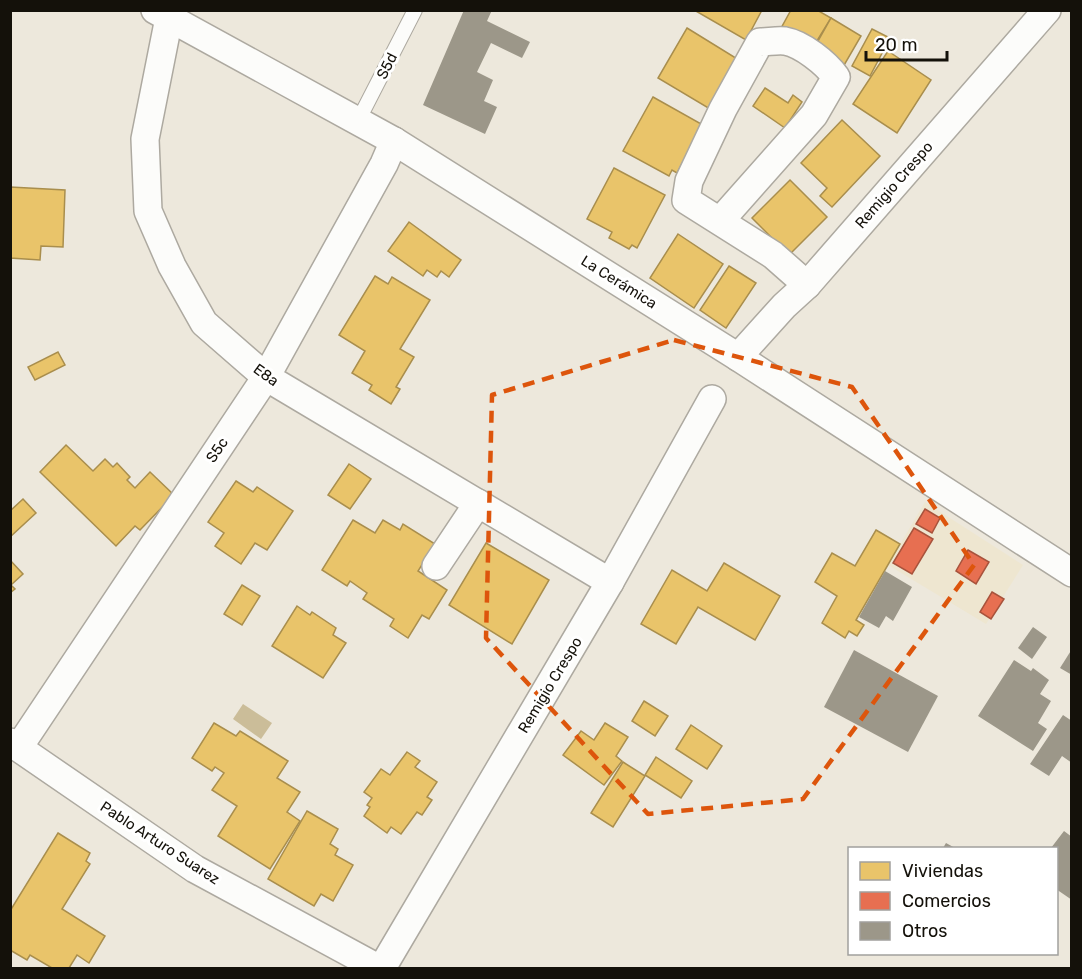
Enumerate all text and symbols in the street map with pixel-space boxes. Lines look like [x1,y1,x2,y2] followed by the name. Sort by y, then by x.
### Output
[866,24,947,62] scale bar
[875,34,917,56] text: 20 m
[373,50,401,82] street label: S5d
[851,138,937,232] street label: Remigio Crespo
[578,252,660,312] street label: La Cerámica
[250,360,282,390] street label: E8a
[202,434,232,466] street label: S5c
[514,634,586,736] street label: Remigio Crespo
[97,798,223,889] street label: Pablo Arturo Suarez
[848,847,1058,955] legend
[902,860,983,882] text: Viviendas
[902,890,991,912] text: Comercios
[902,920,947,942] text: Otros

